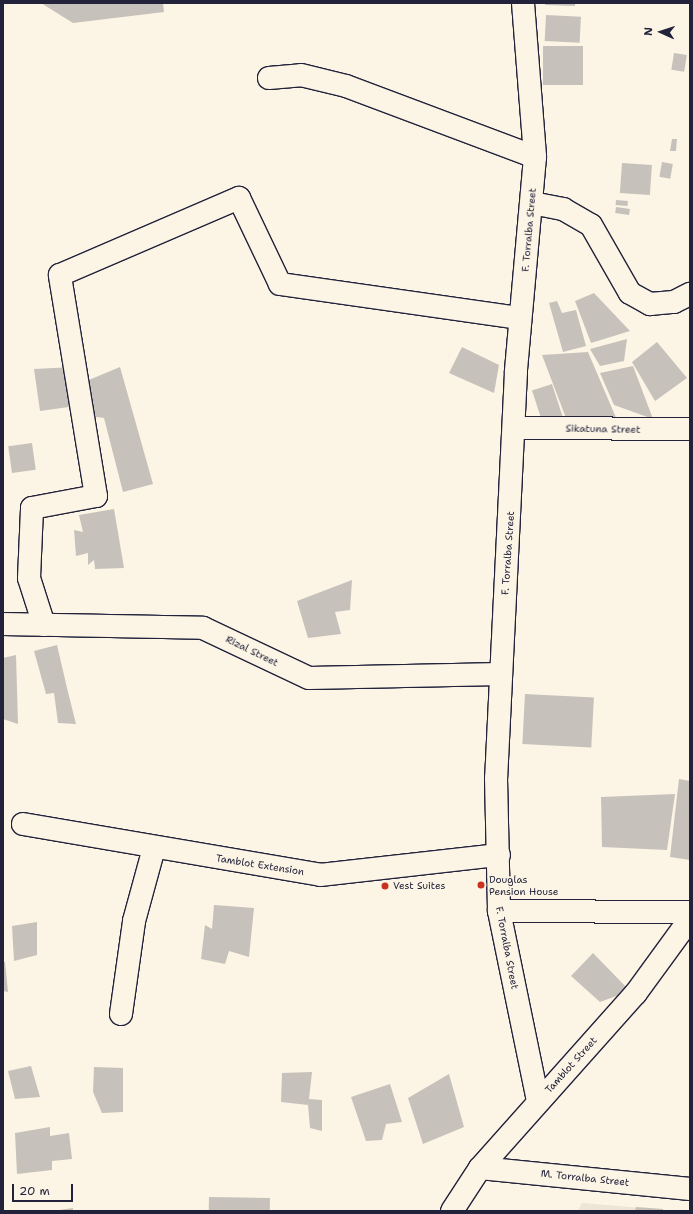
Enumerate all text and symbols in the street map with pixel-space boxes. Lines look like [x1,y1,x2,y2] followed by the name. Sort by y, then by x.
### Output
[641,12,681,52] north arrow
[641,27,656,36] text: N
[519,188,539,272] street label: F. Torralba Street
[566,422,640,436] street label: Sikatuna Street
[499,511,517,595] street label: F. Torralba Street
[224,633,280,669] street label: Rizal Street
[215,852,305,878] street label: Tamblot Extension
[489,873,558,896] place label: Douglas Pension House
[393,880,445,892] place label: Vest Suites
[476,880,486,890] marker: Douglas Pension House
[380,881,390,891] marker: Vest Suites
[493,906,521,990] street label: F. Torralba Street
[543,1034,599,1096] street label: Tamblot Street
[540,1167,630,1189] street label: M. Torralba Street
[14,1176,75,1202] scale bar
[19,1183,50,1199] text: 20 m

